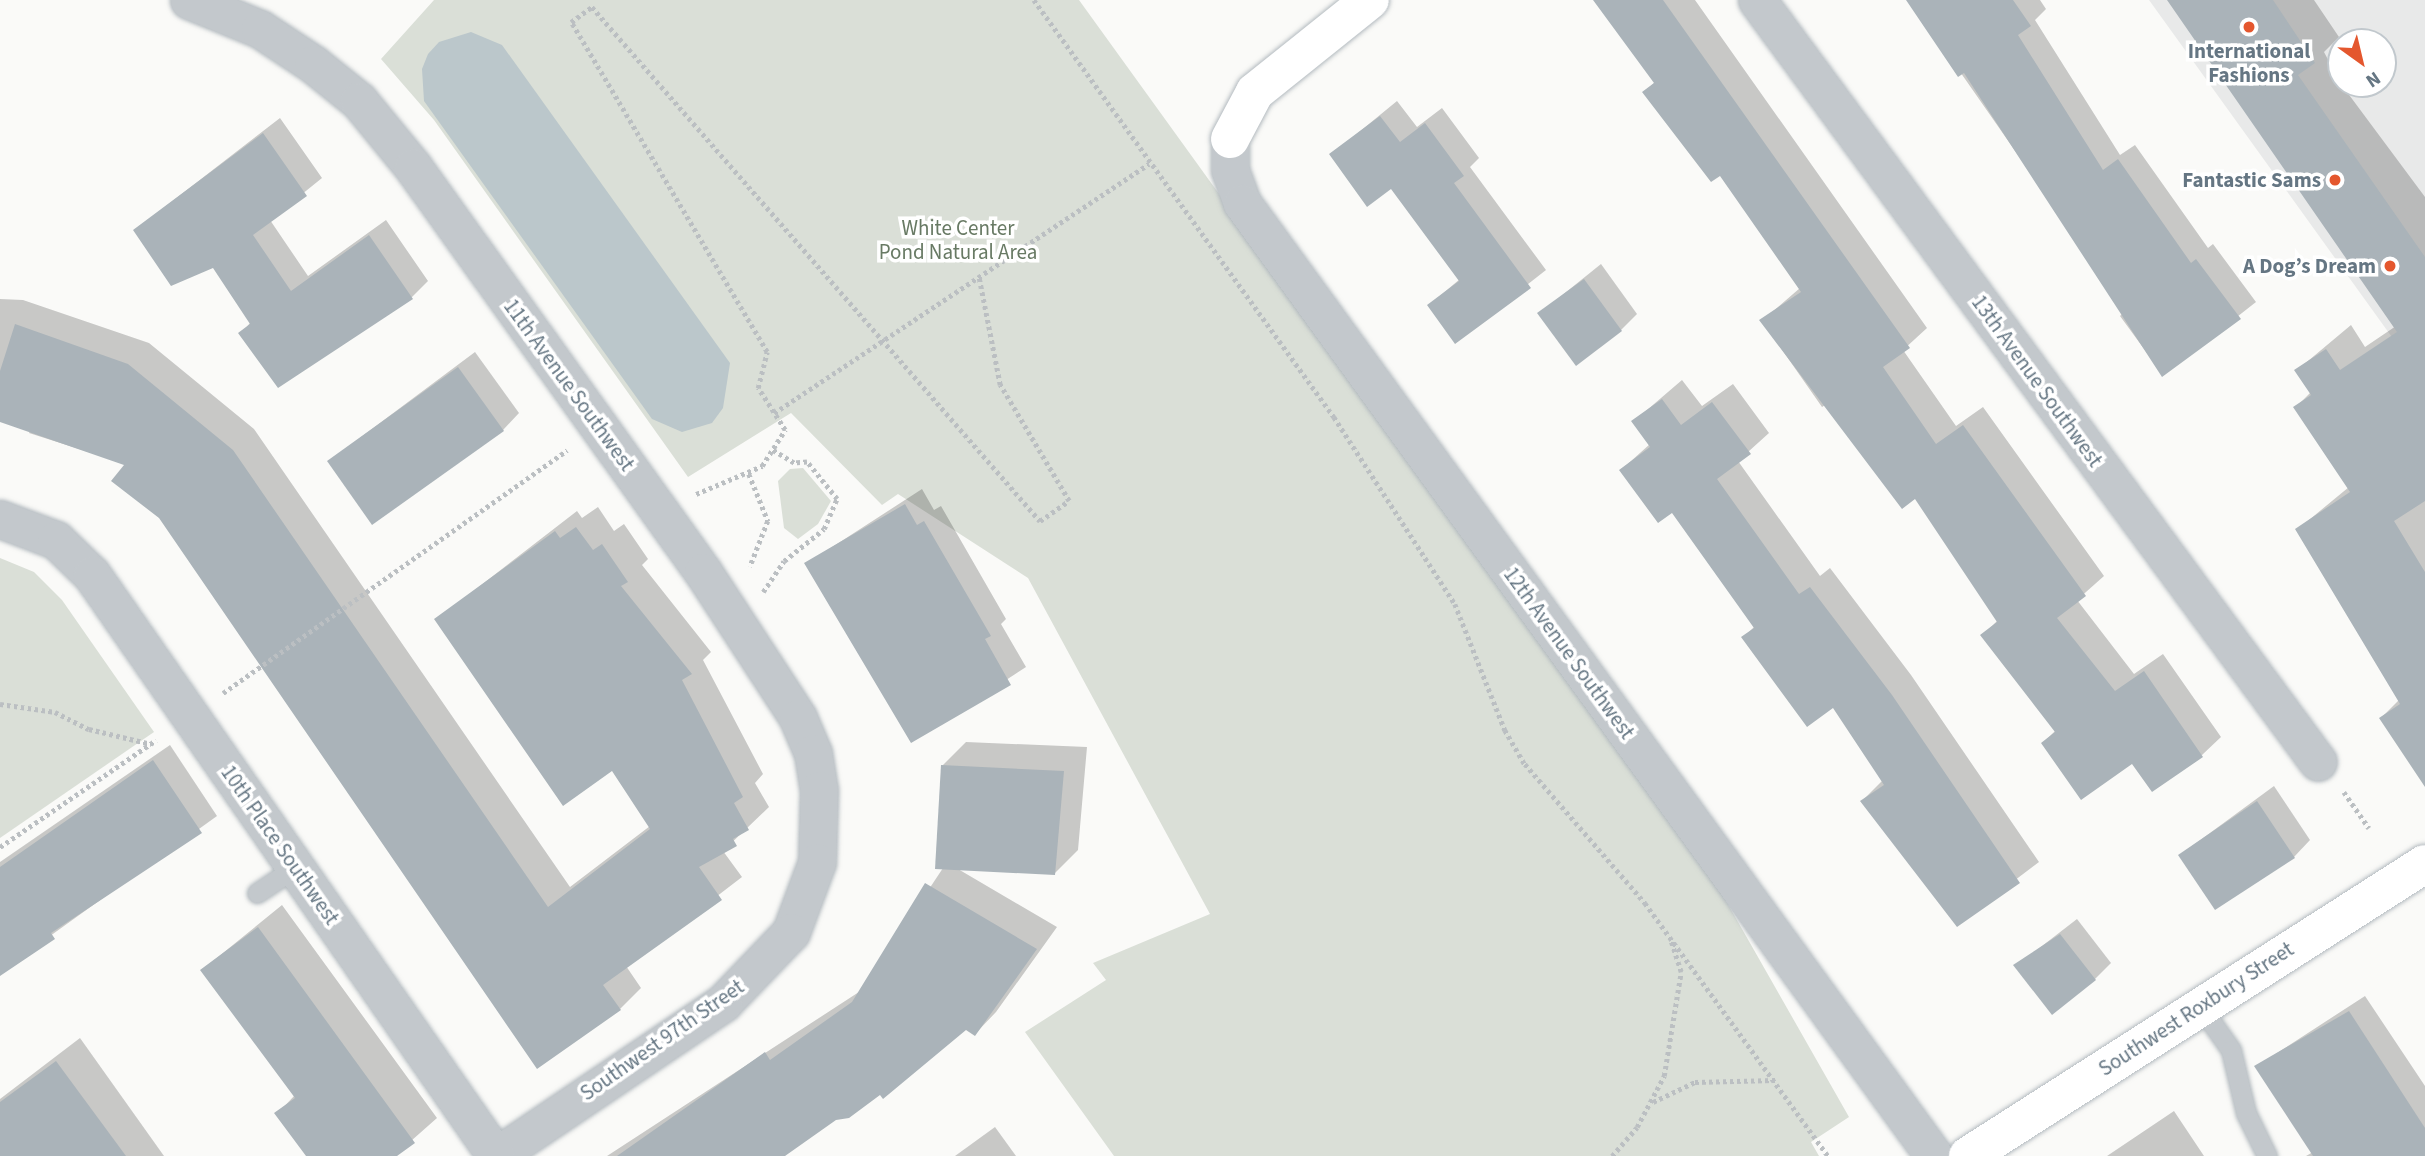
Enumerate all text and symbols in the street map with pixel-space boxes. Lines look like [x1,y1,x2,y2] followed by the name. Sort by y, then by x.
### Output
[2241,19,2257,35] marker: International Fashions
[2327,28,2397,98] north arrow
[2188,38,2310,88] place label: International Fashions
[2360,64,2386,94] text: N
[2182,167,2321,193] place label: Fantastic Sams
[2327,172,2343,188] marker: Fantastic Sams
[879,215,1037,265] park label: White Center Pond Natural Area
[2243,253,2376,279] place label: A Dog’s Dream
[2382,258,2398,274] marker: A Dog’s Dream
[1966,290,2108,472] street label: 13th Avenue Southwest
[498,294,640,476] street label: 11th Avenue Southwest
[1498,562,1640,744] street label: 12th Avenue Southwest
[216,761,344,929] street label: 10th Place Southwest
[2094,937,2298,1081] street label: Southwest Roxbury Street
[575,974,749,1106] street label: Southwest 97th Street

